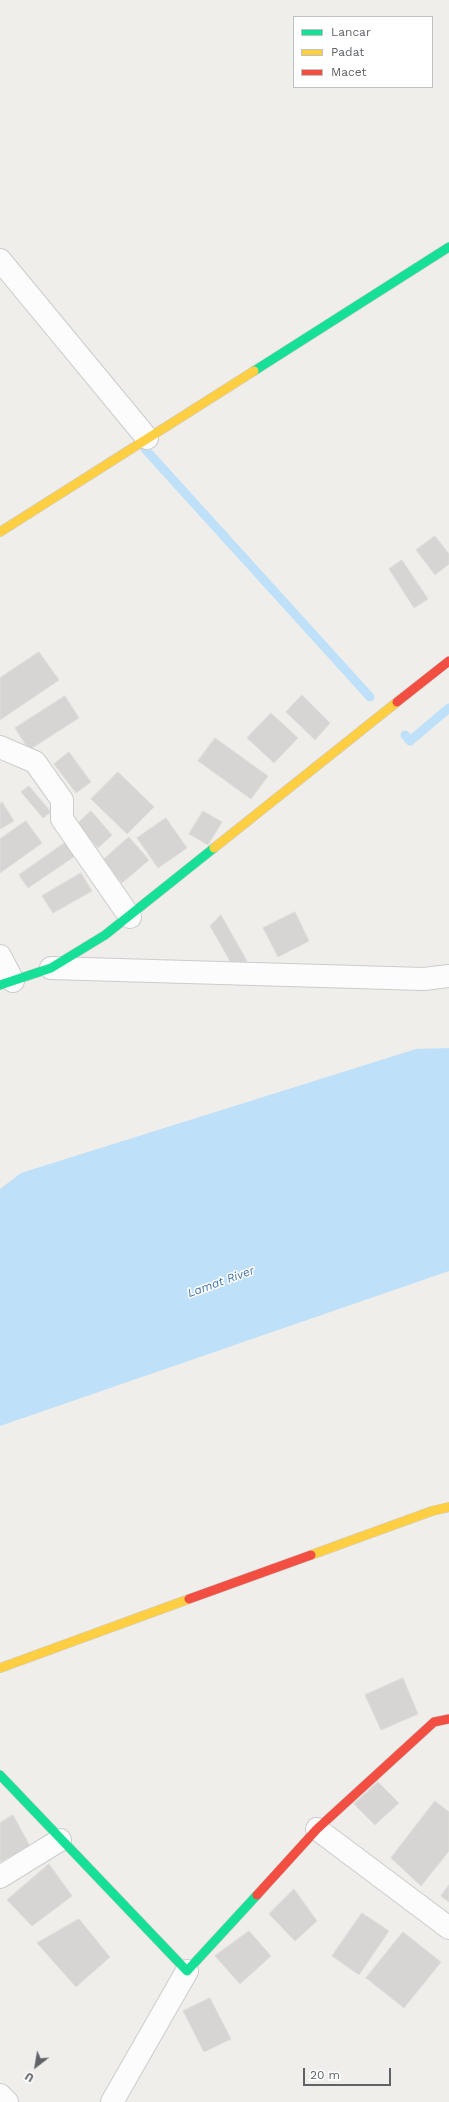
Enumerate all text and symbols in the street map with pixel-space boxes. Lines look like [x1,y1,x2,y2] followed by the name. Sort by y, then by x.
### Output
[293,16,433,88] legend
[331,25,371,39] text: Lancar
[331,45,364,59] text: Padat
[331,65,366,79] text: Macet
[186,1263,256,1301] water label: Lamat River
[16,2046,56,2086] north arrow
[305,2060,393,2086] scale bar
[310,2068,340,2082] text: 20 m
[23,2069,36,2084] text: U

